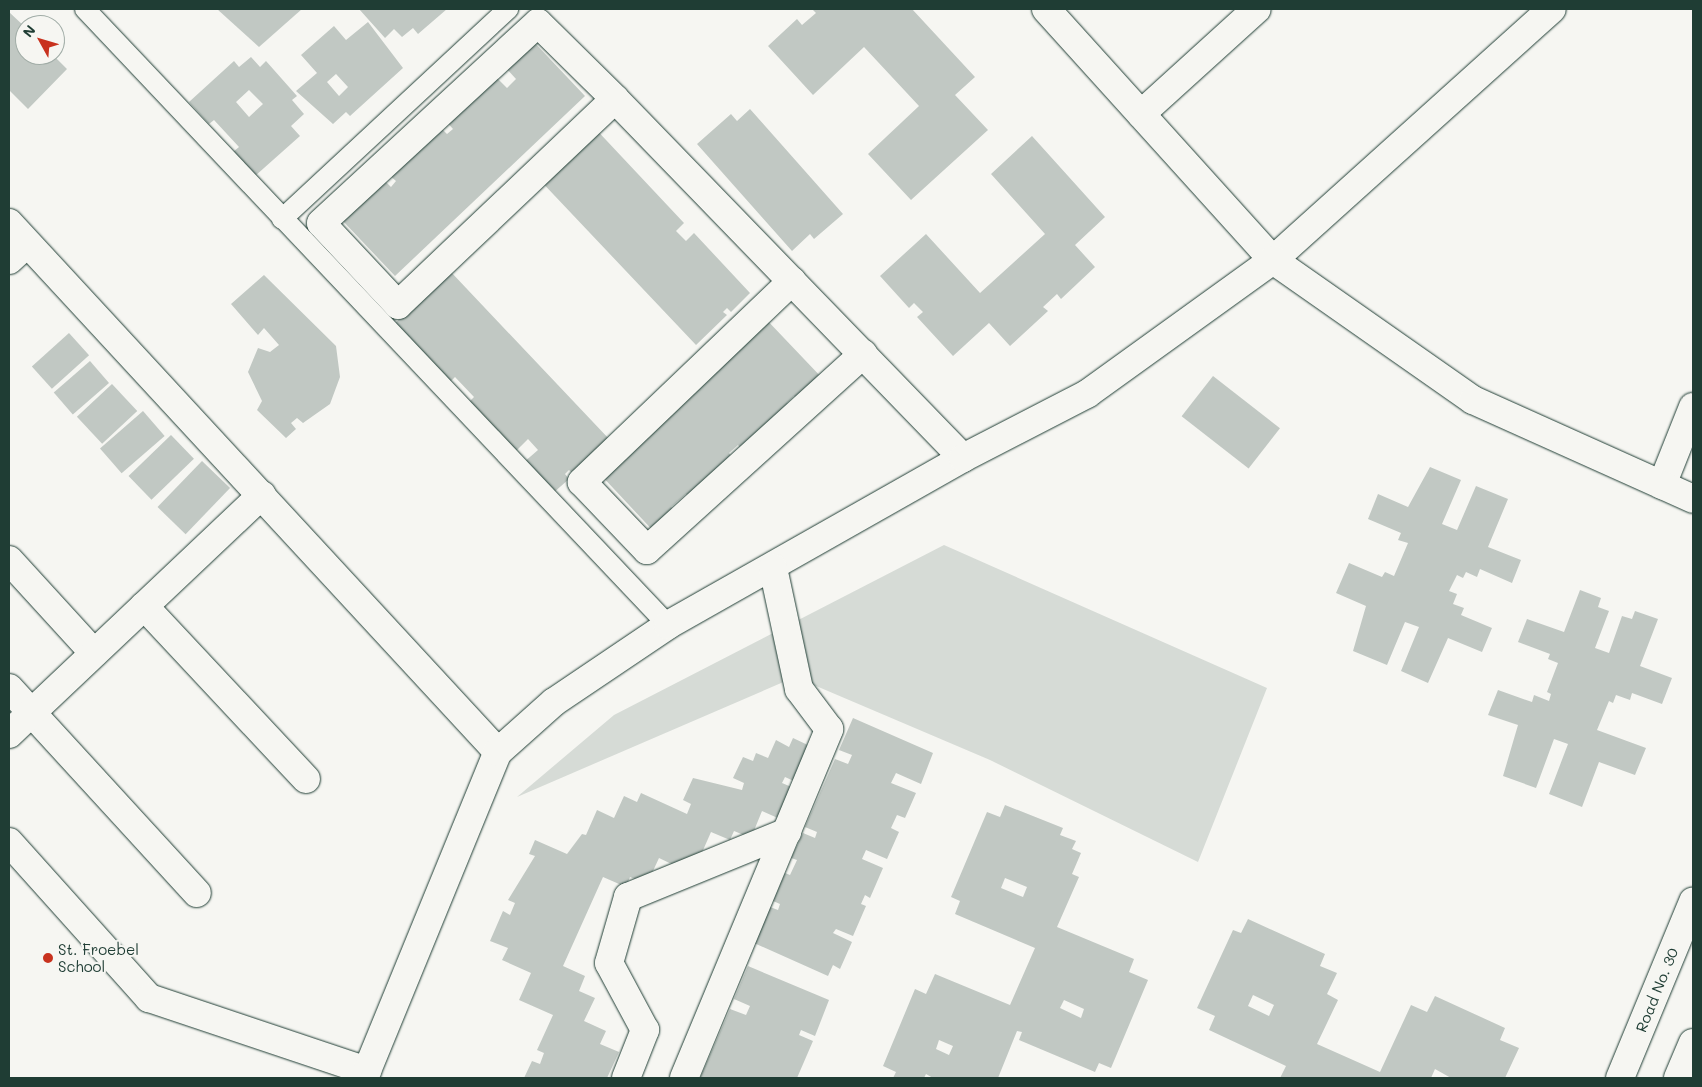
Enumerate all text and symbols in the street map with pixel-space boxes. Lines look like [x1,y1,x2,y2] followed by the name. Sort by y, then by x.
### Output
[15,15,65,65] north arrow
[18,21,39,41] text: N
[58,940,139,975] place label: St. Froebel School
[1632,945,1682,1035] street label: Road No. 30
[42,952,54,964] marker: St. Froebel School

